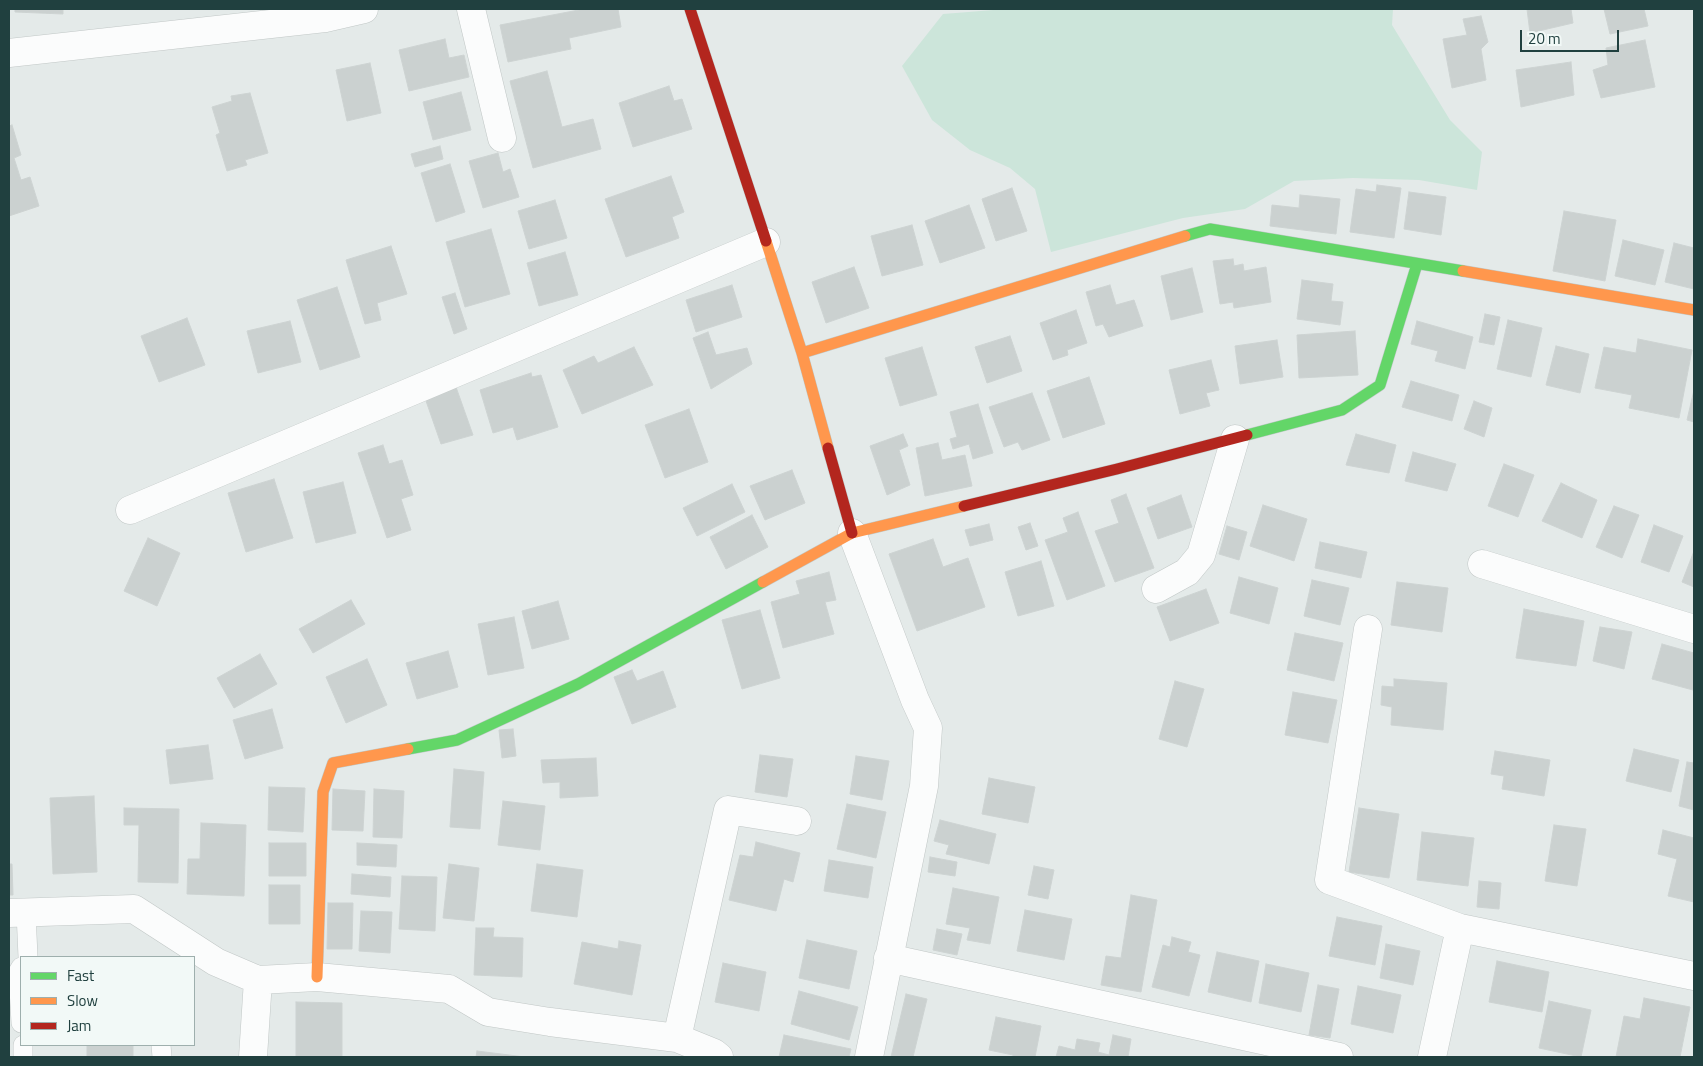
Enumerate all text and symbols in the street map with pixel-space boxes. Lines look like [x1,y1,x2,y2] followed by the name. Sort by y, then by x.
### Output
[1523,20,1622,52] scale bar
[1528,27,1561,50] text: 20 m
[20,956,195,1046] legend
[67,964,94,987] text: Fast
[67,989,98,1012] text: Slow
[67,1014,91,1037] text: Jam

